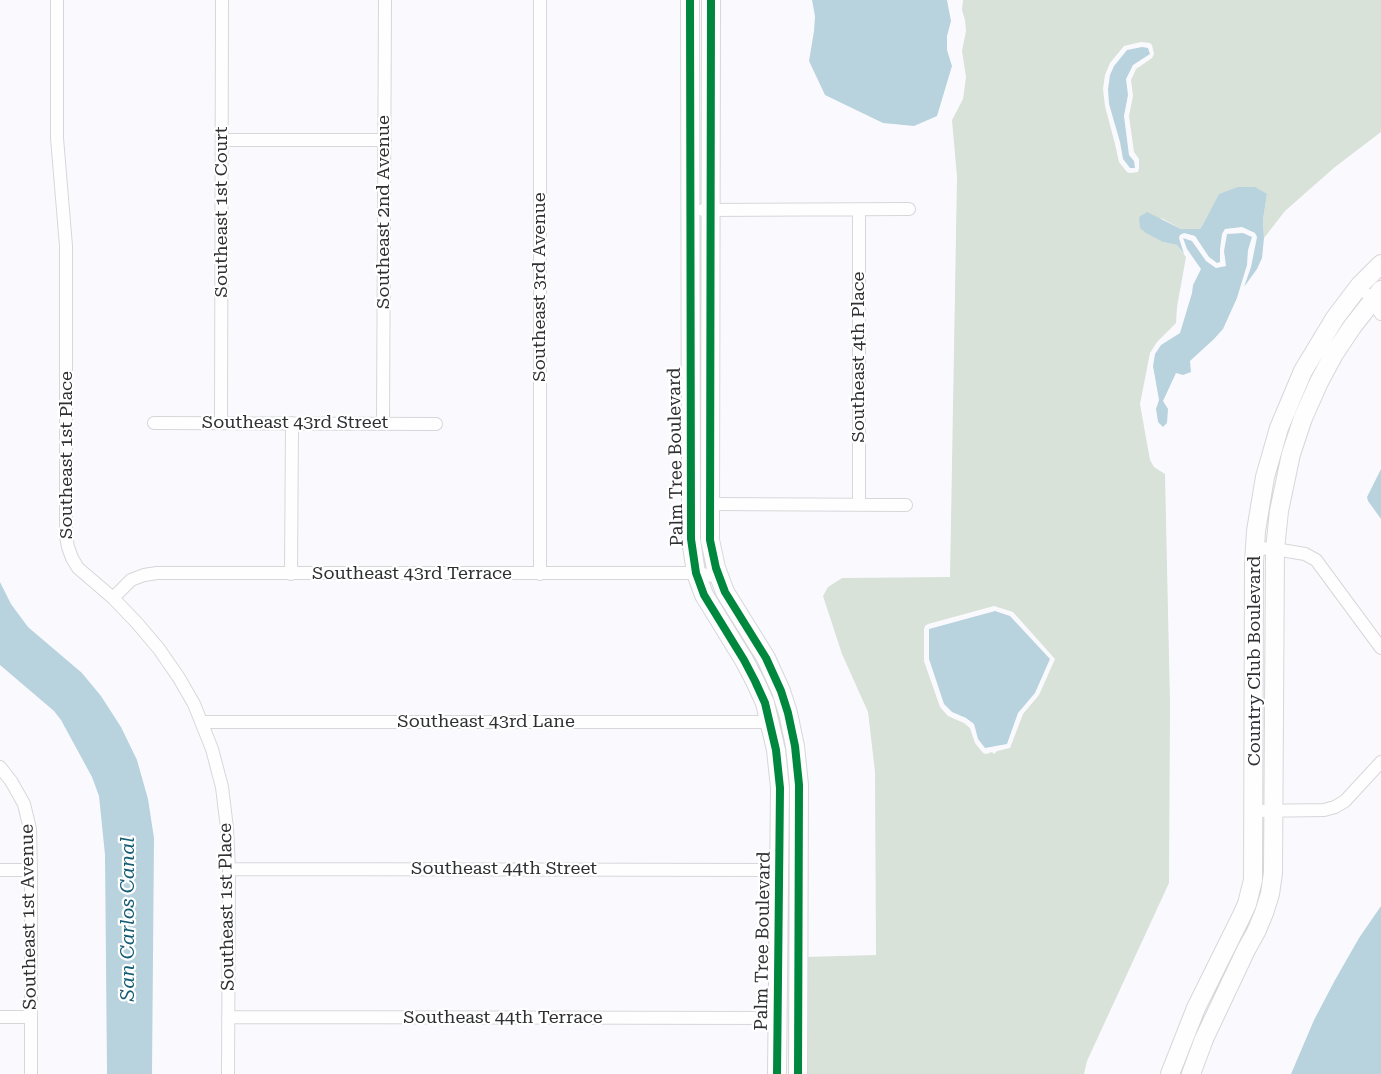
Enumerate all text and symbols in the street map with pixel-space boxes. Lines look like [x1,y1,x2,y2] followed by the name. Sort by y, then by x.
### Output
[373,115,395,309] street label: Southeast 2nd Avenue
[211,126,233,298] street label: Southeast 1st Court
[529,192,551,382] street label: Southeast 3rd Avenue
[848,272,870,442] street label: Southeast 4th Place
[664,367,688,547] street label: Palm Tree Boulevard
[56,371,78,539] street label: Southeast 1st Place
[202,412,388,434] street label: Southeast 43rd Street
[1244,556,1266,766] street label: Country Club Boulevard
[312,563,512,585] street label: Southeast 43rd Terrace
[397,711,575,733] street label: Southeast 43rd Lane
[215,823,239,991] street label: Southeast 1st Place
[17,824,41,1010] street label: Southeast 1st Avenue
[116,837,140,1001] water label: San Carlos Canal
[751,851,775,1031] street label: Palm Tree Boulevard
[411,858,597,880] street label: Southeast 44th Street
[403,1007,603,1029] street label: Southeast 44th Terrace

